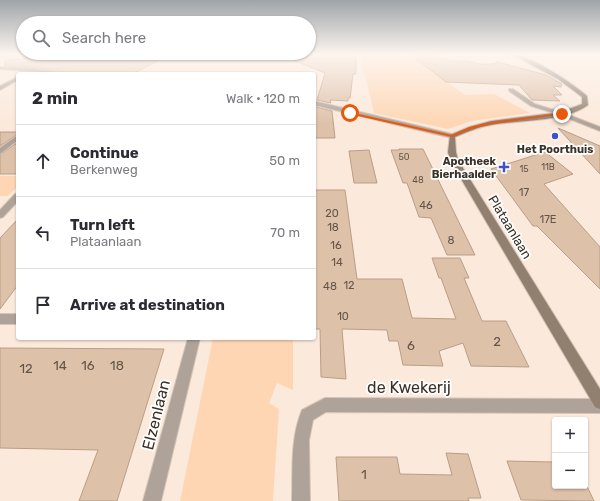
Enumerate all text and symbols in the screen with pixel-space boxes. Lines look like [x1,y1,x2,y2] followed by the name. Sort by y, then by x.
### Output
[16,16,316,60] search box
[30,27,52,49] icon: search
[62,29,146,47] text: Search here
[32,88,78,108] text: 2 min
[226,91,300,106] text: Walk · 120 m
[341,104,359,122] route start
[553,105,571,123] route end
[550,131,560,141] marker: Het Poorthuis
[517,143,593,156] place label: Het Poorthuis
[70,144,139,162] text: Continue
[32,150,54,172] icon: ahead
[398,152,410,162] house number: 50
[269,153,300,168] text: 50 m
[432,155,497,181] place label: Apotheek Bierhaalder
[70,162,138,177] text: Berkenweg
[499,162,509,172] marker: Apotheek Bierhaalder
[541,162,555,172] house number: 11B
[519,164,529,174] house number: 15
[412,175,424,185] house number: 48
[519,186,530,199] house number: 17
[485,193,535,261] street label: Plataanlaan
[419,199,433,212] house number: 46
[325,207,339,220] house number: 20
[539,213,557,226] house number: 17E
[70,216,135,234] text: Turn left
[327,221,339,234] house number: 18
[32,222,54,244] icon: left
[270,225,300,240] text: 70 m
[70,234,141,249] text: Plataanlaan
[448,234,455,247] house number: 8
[330,239,342,252] house number: 16
[331,256,343,269] house number: 14
[343,279,355,292] house number: 12
[323,280,337,293] house number: 48
[32,294,54,316] icon: arrive
[70,296,225,314] text: Arrive at destination
[337,310,349,323] house number: 10
[493,334,501,349] house number: 2
[407,338,415,353] house number: 6
[53,358,67,373] house number: 14
[81,358,95,373] house number: 16
[110,358,124,373] house number: 18
[19,361,33,376] house number: 12
[138,378,174,452] street label: Elzenlaan
[367,378,451,397] street label: de Kwekerij
[552,417,588,489] map controls
[552,417,588,453] button: +
[552,453,588,489] button: −
[361,467,367,482] house number: 1

